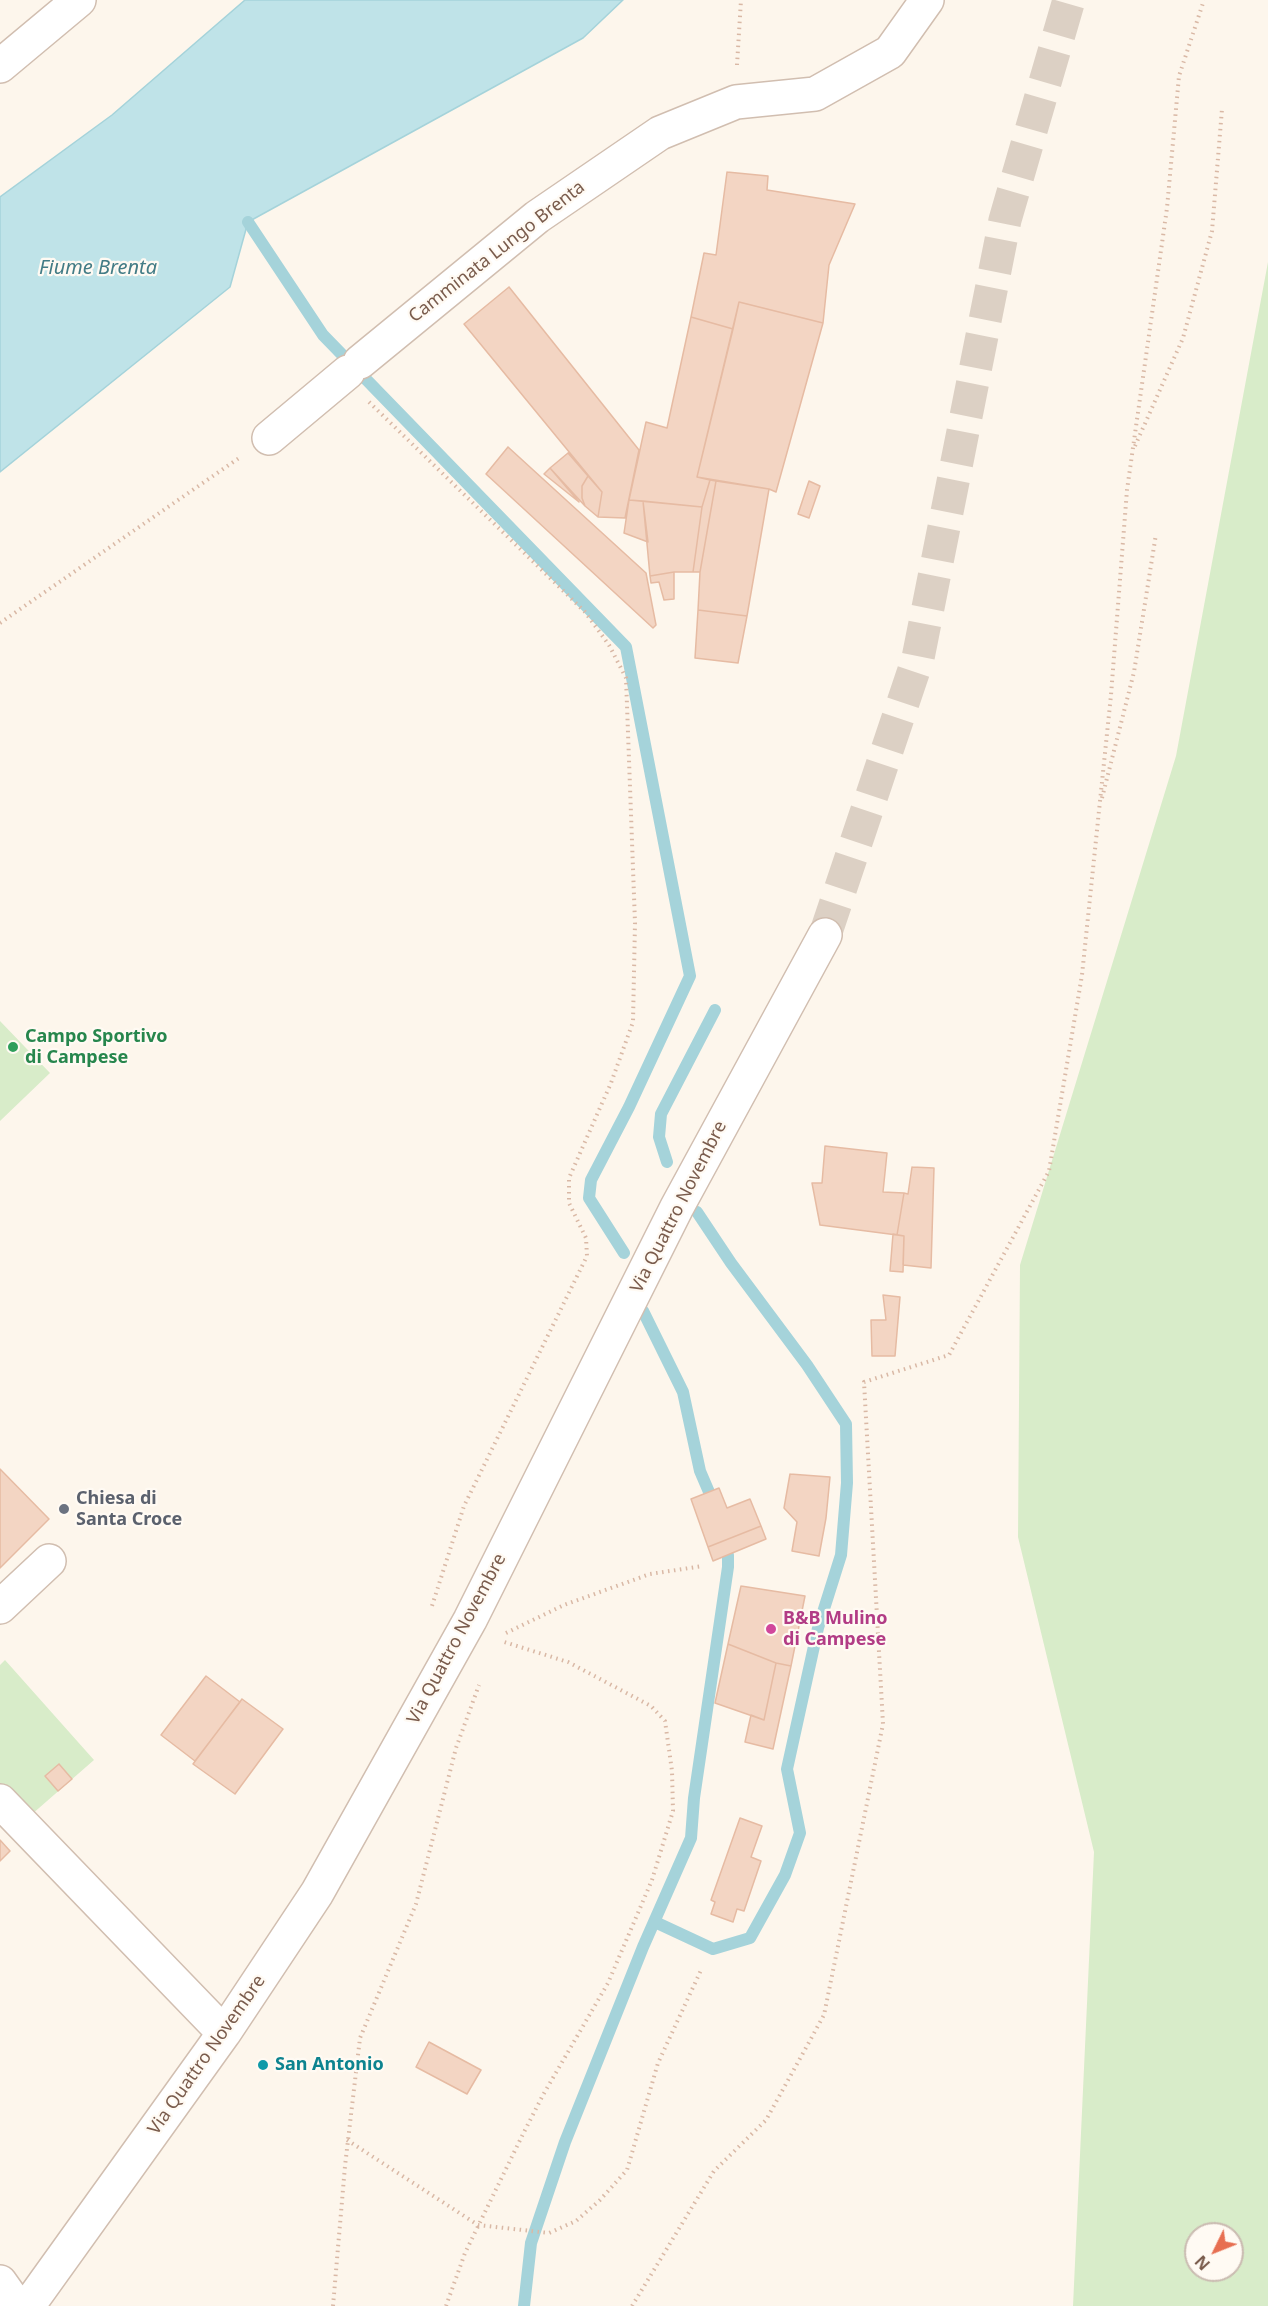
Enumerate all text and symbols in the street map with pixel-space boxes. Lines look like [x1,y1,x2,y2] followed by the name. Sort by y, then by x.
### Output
[405,177,589,327] street label: Camminata Lungo Brenta
[39,256,157,280] water label: Fiume Brenta
[25,1026,168,1068] place label: Campo Sportivo di Campese
[6,1040,20,1054] marker: Campo Sportivo di Campese
[626,1118,732,1296] street label: Via Quattro Novembre
[76,1488,182,1530] place label: Chiesa di Santa Croce
[57,1502,71,1516] marker: Chiesa di Santa Croce
[403,1550,511,1728] street label: Via Quattro Novembre
[783,1608,887,1650] place label: B&B Mulino di Campese
[764,1622,778,1636] marker: B&B Mulino di Campese
[144,1971,270,2139] street label: Via Quattro Novembre
[275,2054,384,2076] place label: San Antonio
[256,2058,270,2072] marker: San Antonio
[1184,2222,1244,2282] north arrow
[1190,2251,1215,2275] text: N

